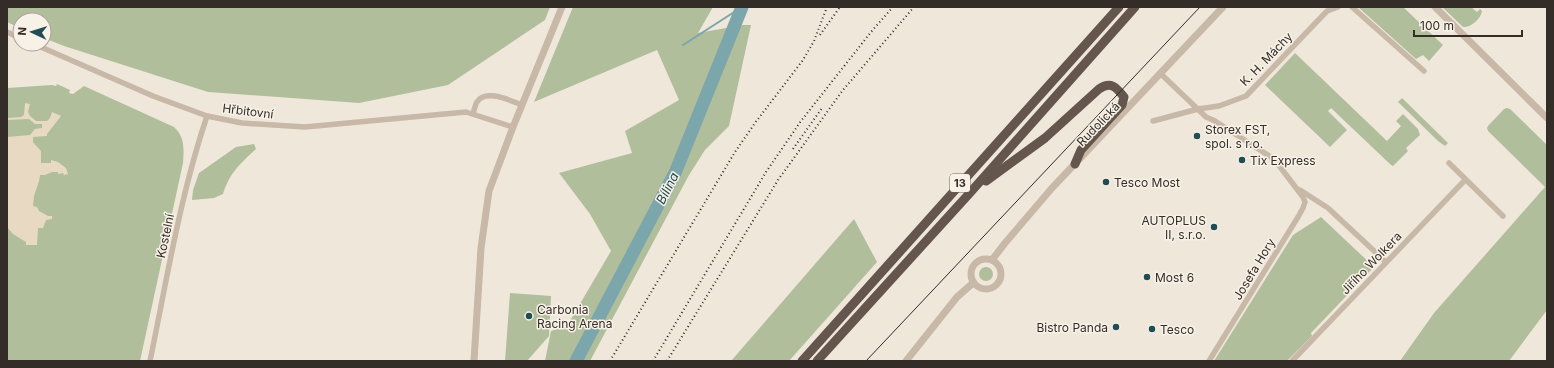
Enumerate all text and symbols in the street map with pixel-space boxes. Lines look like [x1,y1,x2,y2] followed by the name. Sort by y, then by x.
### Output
[12,12,52,52] north arrow
[1414,12,1522,38] scale bar
[1420,18,1454,33] text: 100 m
[15,27,29,36] text: N
[1237,29,1295,89] street label: K. H. Máchy
[1073,99,1123,149] street label: Rudolická
[222,100,275,122] street label: Hřbitovní
[1205,122,1270,151] place label: Storex FST, spol. s r.o.
[1192,131,1202,141] marker: Storex FST, spol. s r.o.
[1250,153,1316,168] place label: Tix Express
[1237,155,1247,165] marker: Tix Express
[652,169,682,207] water label: Bílina
[950,174,970,192] road number: 13
[1114,175,1180,190] place label: Tesco Most
[1101,177,1111,187] marker: Tesco Most
[153,212,177,259] street label: Kostelní
[1141,213,1206,242] place label: AUTOPLUS II, s.r.o.
[1209,222,1219,232] marker: AUTOPLUS II, s.r.o.
[1337,229,1405,297] street label: Jiřího Wolkera
[1230,235,1278,303] street label: Josefa Hory
[1155,270,1194,285] place label: Most 6
[1142,272,1152,282] marker: Most 6
[537,302,612,331] place label: Carbonia Racing Arena
[524,311,534,321] marker: Carbonia Racing Arena
[1037,320,1108,335] place label: Bistro Panda
[1111,322,1121,332] marker: Bistro Panda
[1160,322,1194,337] place label: Tesco
[1147,324,1157,334] marker: Tesco

